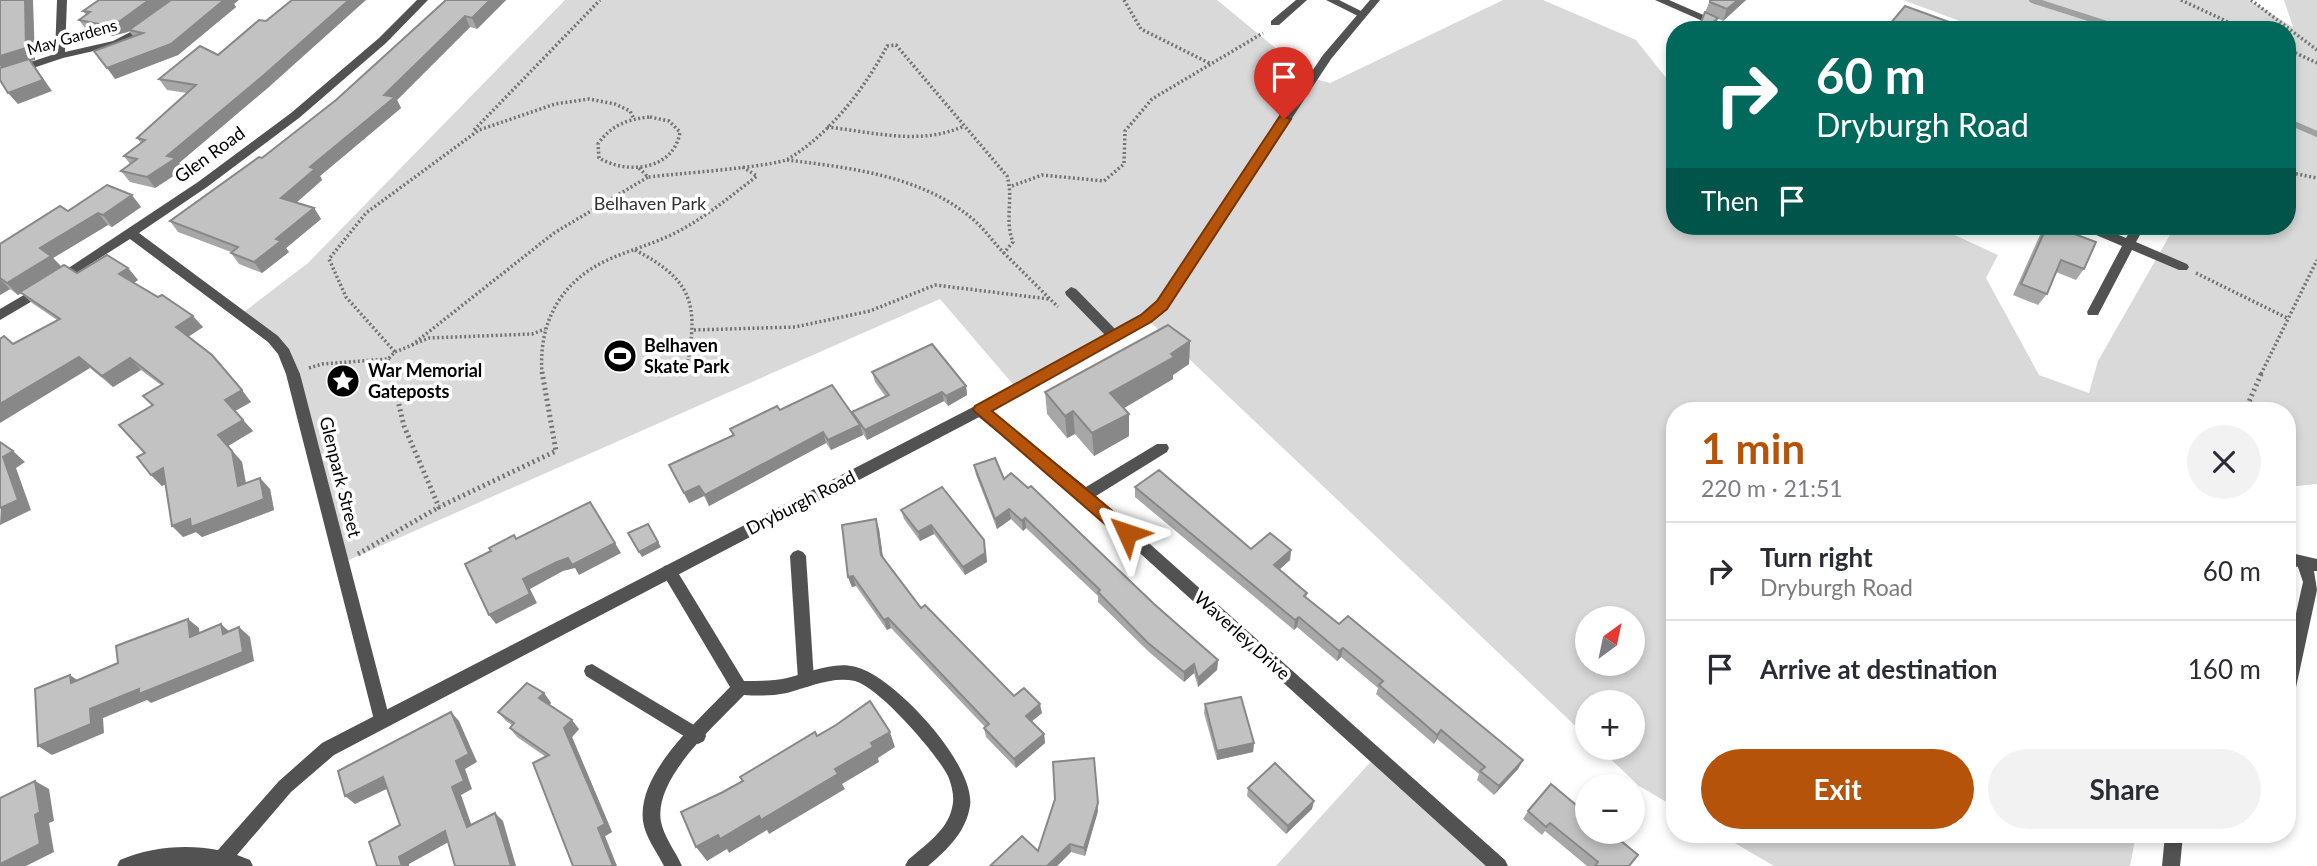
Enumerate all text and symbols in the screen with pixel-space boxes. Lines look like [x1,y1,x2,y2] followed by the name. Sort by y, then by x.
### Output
[25,15,119,58] street label: May Gardens
[1816,46,1926,104] text: 60 m
[1254,47,1314,119] pin
[1701,49,1792,140] icon: right
[1265,58,1303,96] icon: arrive
[1816,105,2029,144] text: Dryburgh Road
[170,121,249,187] street label: Glen Road
[1773,182,1811,220] icon: arrive
[1701,185,1759,217] text: Then
[594,192,707,214] park label: Belhaven Park
[644,334,730,377] place label: Belhaven Skate Park
[601,337,639,375] sports icon: Belhaven Skate Park
[368,359,482,402] place label: War Memorial Gateposts
[324,362,362,400] place icon: War Memorial Gateposts
[315,414,367,540] street label: Glenpark Street
[1701,423,1805,473] text: 1 min
[2187,425,2261,499] button: close
[742,465,859,539] street label: Dryburgh Road
[1701,474,1843,502] text: 220 m · 21:51
[1090,496,1164,570] position arrow
[1760,541,1873,573] text: Turn right
[1701,552,1739,590] icon: right
[2203,555,2261,587] text: 60 m
[1760,573,1913,601] text: Dryburgh Road
[1190,586,1295,684] street label: Waverley Drive
[1575,606,1645,676] north arrow
[1575,606,1645,844] map controls
[1701,650,1739,688] icon: arrive
[1760,653,1997,685] text: Arrive at destination
[2188,653,2261,685] text: 160 m
[1575,690,1645,760] button: +
[1701,749,1974,829] button: Exit
[1988,749,2261,829] button: Share
[1575,774,1645,844] button: −

